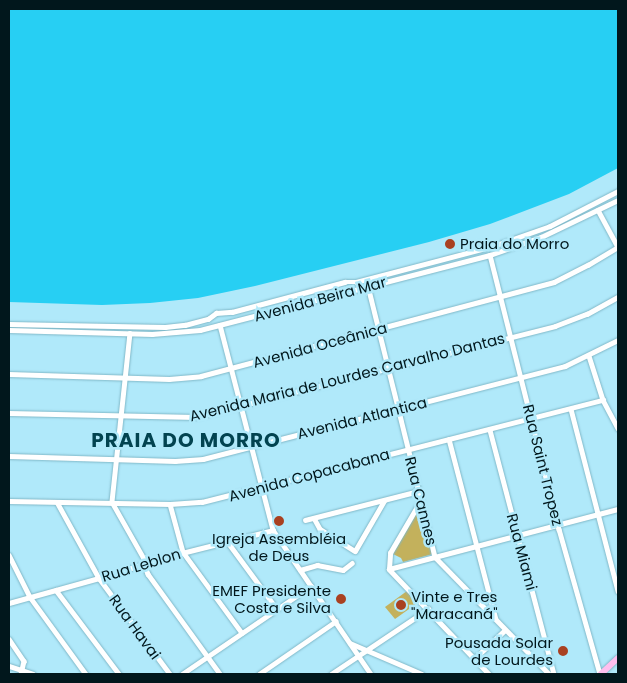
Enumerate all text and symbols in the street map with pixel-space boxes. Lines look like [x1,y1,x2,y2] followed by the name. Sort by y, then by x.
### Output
[460,235,569,253] place label: Praia do Morro
[444,238,456,250] marker: Praia do Morro
[252,273,388,325] street label: Avenida Beira Mar
[251,318,389,372] street label: Avenida Oceânica
[187,329,507,425] street label: Avenida Maria de Lourdes Carvalho Dantas
[295,393,429,443] street label: Avenida Atlantica
[519,403,567,527] street label: Rua Saint Tropez
[89,428,283,452] district label: PRAIA DO MORRO
[226,445,392,505] street label: Avenida Copacabana
[401,455,441,547] street label: Rua Cannes
[503,512,541,592] street label: Rua Miami
[273,515,285,527] marker: Igreja Assembléia de Deus
[212,529,346,564] place label: Igreja Assembléia de Deus
[99,544,183,586] street label: Rua Leblon
[212,581,331,616] place label: EMEF Presidente Costa e Silva
[411,587,498,622] place label: Vinte e Tres "Maracaná"
[105,591,165,663] street label: Rua Havai
[335,593,347,605] marker: EMEF Presidente Costa e Silva
[395,599,407,611] marker: Vinte e Tres "Maracaná"
[445,633,553,668] place label: Pousada Solar de Lourdes
[557,645,569,657] marker: Pousada Solar de Lourdes

